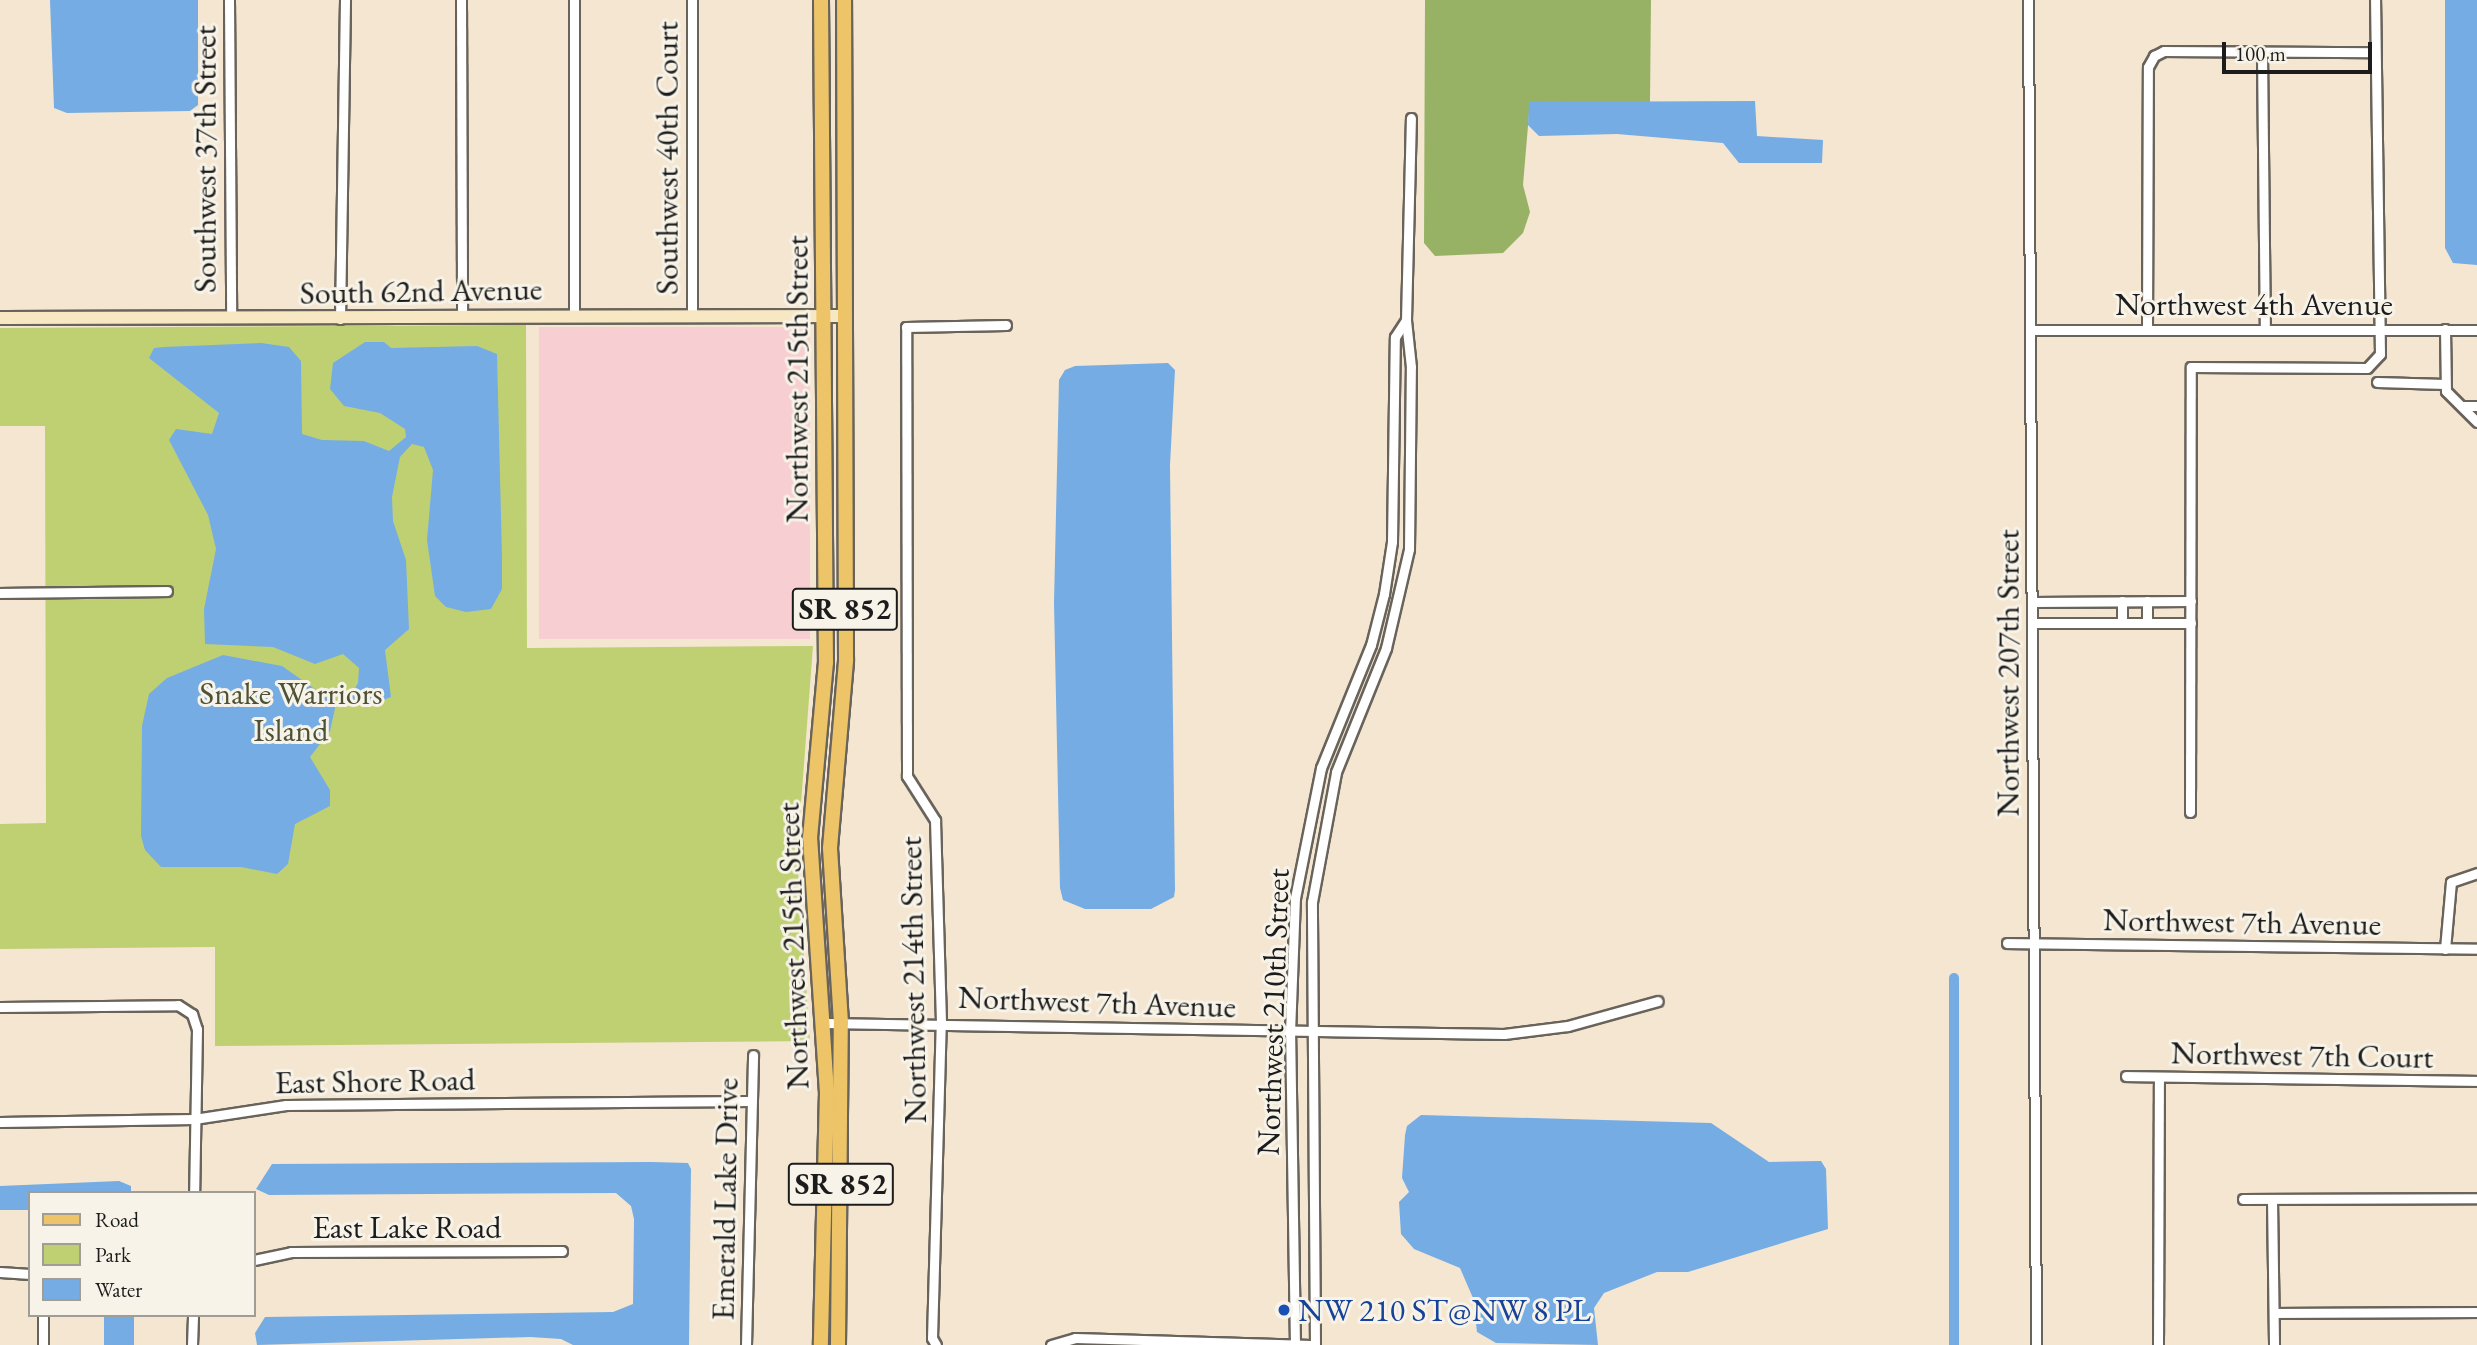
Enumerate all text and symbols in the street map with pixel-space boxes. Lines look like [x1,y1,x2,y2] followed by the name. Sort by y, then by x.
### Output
[648,21,686,295] street label: Southwest 40th Court
[186,25,224,293] street label: Southwest 37th Street
[2225,28,2376,72] scale bar
[2235,40,2286,67] text: 100 m
[778,235,816,523] street label: Northwest 215th Street
[299,270,543,312] street label: South 62nd Avenue
[2115,285,2393,323] street label: Northwest 4th Avenue
[1989,529,2027,817] street label: Northwest 207th Street
[791,582,899,636] road number: SR 852
[199,675,383,750] park label: Snake Warriors Island
[769,802,817,1090] street label: Northwest 215th Street
[891,836,935,1124] street label: Northwest 214th Street
[1249,868,1297,1156] street label: Northwest 210th Street
[2103,900,2381,944] street label: Northwest 7th Avenue
[957,978,1237,1026] street label: Northwest 7th Avenue
[2170,1034,2434,1076] street label: Northwest 7th Court
[274,1060,476,1102] street label: East Shore Road
[704,1077,746,1321] street label: Emerald Lake Drive
[787,1158,895,1210] road number: SR 852
[28,1191,256,1317] legend
[95,1206,139,1233] text: Road
[312,1208,502,1246] street label: East Lake Road
[95,1241,131,1268] text: Park
[95,1276,142,1303] text: Water
[1298,1291,1591,1329] place label: NW 210 ST@NW 8 PL
[1276,1302,1292,1318] marker: NW 210 ST@NW 8 PL

